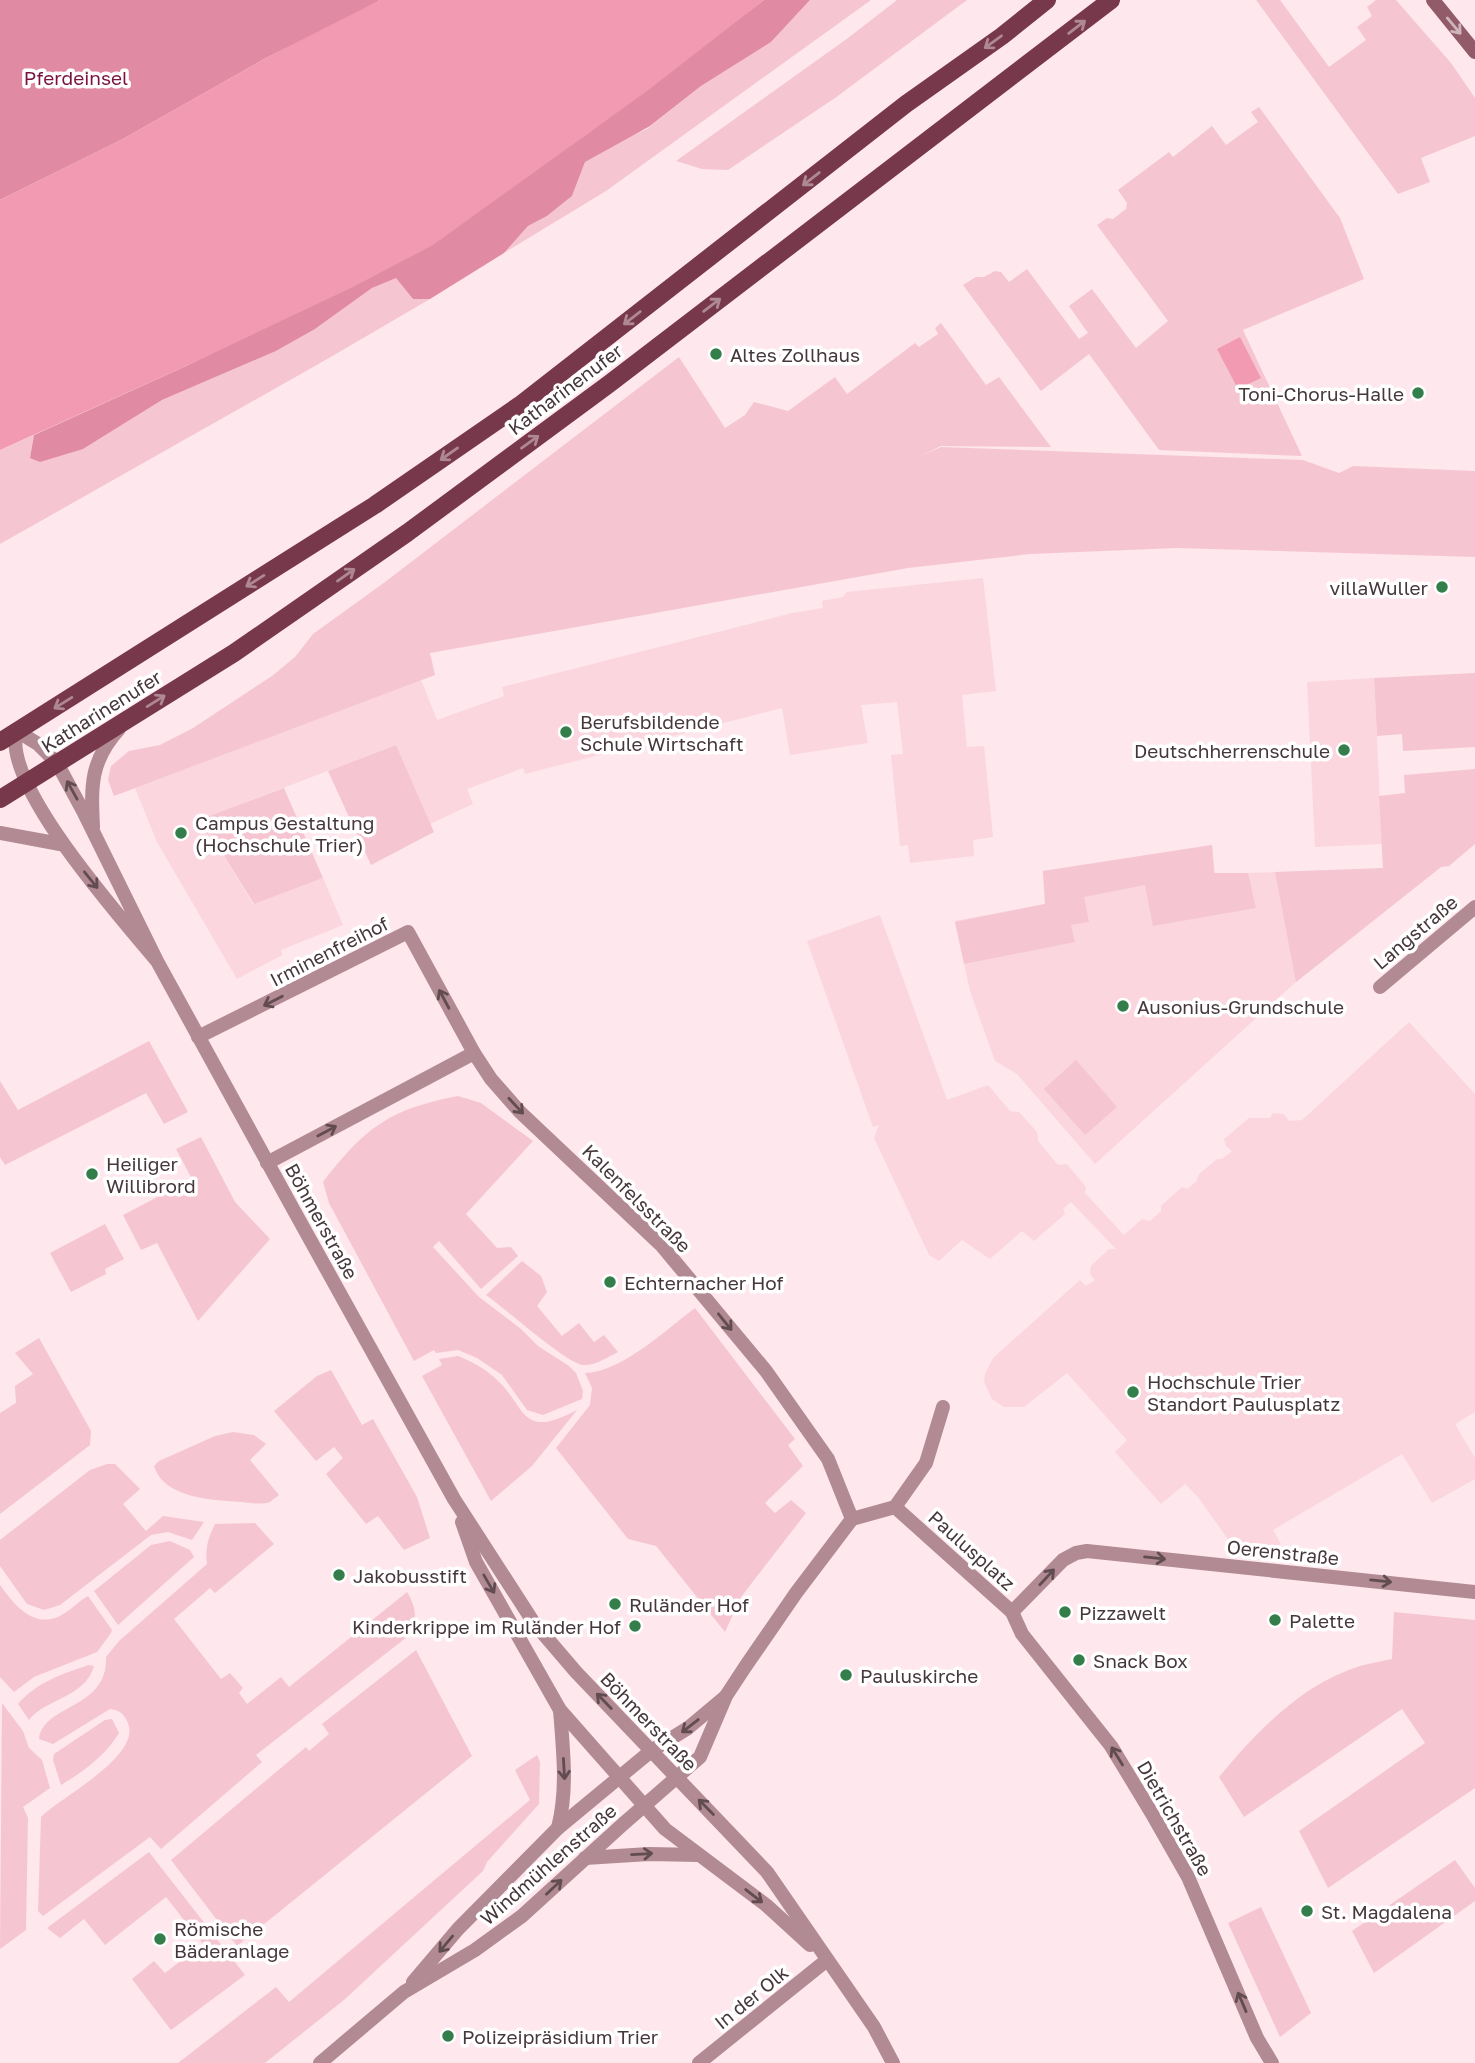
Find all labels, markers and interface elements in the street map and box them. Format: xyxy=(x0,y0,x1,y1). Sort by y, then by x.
one-way arrow xyxy=(1446,16,1462,34)
one-way arrow xyxy=(1067,20,1085,35)
one-way arrow xyxy=(984,35,1003,49)
park label: Pferdeinsel xyxy=(24,66,128,89)
one-way arrow xyxy=(802,171,821,186)
one-way arrow xyxy=(702,298,720,313)
one-way arrow xyxy=(623,311,641,326)
street label: Katharinenufer xyxy=(503,338,627,439)
place label: Altes Zollhaus xyxy=(730,343,860,366)
marker: Altes Zollhaus xyxy=(708,346,724,362)
place label: Toni-Chorus-Halle xyxy=(1238,382,1404,405)
marker: Toni-Chorus-Halle xyxy=(1410,385,1426,401)
one-way arrow xyxy=(520,435,539,449)
one-way arrow xyxy=(440,447,459,461)
one-way arrow xyxy=(336,568,355,583)
one-way arrow xyxy=(245,575,265,589)
place label: villaWuller xyxy=(1330,576,1429,599)
marker: villaWuller xyxy=(1434,579,1450,595)
street label: Katharinenufer xyxy=(37,665,166,757)
one-way arrow xyxy=(146,694,166,708)
one-way arrow xyxy=(53,697,73,711)
place label: Berufsbildende Schule Wirtschaft xyxy=(580,710,744,755)
marker: Berufsbildende Schule Wirtschaft xyxy=(558,724,574,740)
place label: Deutschherrenschule xyxy=(1134,739,1330,762)
marker: Deutschherrenschule xyxy=(1336,742,1352,758)
one-way arrow xyxy=(65,781,79,801)
place label: Campus Gestaltung (Hochschule Trier) xyxy=(195,811,374,856)
marker: Campus Gestaltung (Hochschule Trier) xyxy=(173,825,189,841)
one-way arrow xyxy=(83,871,99,889)
street label: Langstraße xyxy=(1368,890,1462,974)
street label: Irminenfreihof xyxy=(266,911,392,991)
one-way arrow xyxy=(437,989,450,1010)
one-way arrow xyxy=(264,995,284,1009)
place label: Ausonius-Grundschule xyxy=(1137,995,1344,1018)
marker: Ausonius-Grundschule xyxy=(1115,998,1131,1014)
one-way arrow xyxy=(507,1098,524,1115)
one-way arrow xyxy=(317,1123,337,1137)
street label: Kalenfelsstraße xyxy=(578,1139,696,1257)
place label: Heiliger Willibrord xyxy=(106,1152,196,1197)
street label: Böhmerstraße xyxy=(281,1159,363,1283)
marker: Heiliger Willibrord xyxy=(84,1166,100,1182)
place label: Echternacher Hof xyxy=(624,1271,784,1294)
marker: Echternacher Hof xyxy=(602,1274,618,1290)
one-way arrow xyxy=(717,1313,733,1331)
place label: Hochschule Trier Standort Paulusplatz xyxy=(1147,1370,1340,1415)
marker: Hochschule Trier Standort Paulusplatz xyxy=(1125,1384,1141,1400)
street label: Paulusplatz xyxy=(924,1505,1020,1595)
street label: Oerenstraße xyxy=(1226,1535,1340,1569)
one-way arrow xyxy=(1143,1552,1166,1565)
place label: Jakobusstift xyxy=(353,1564,467,1587)
marker: Jakobusstift xyxy=(331,1567,347,1583)
one-way arrow xyxy=(1039,1569,1056,1586)
one-way arrow xyxy=(482,1574,496,1594)
one-way arrow xyxy=(1370,1575,1392,1588)
place label: Ruländer Hof xyxy=(629,1593,749,1616)
marker: Ruländer Hof xyxy=(607,1596,623,1612)
place label: Pizzawelt xyxy=(1079,1601,1166,1624)
marker: Pizzawelt xyxy=(1057,1604,1073,1620)
place label: Palette xyxy=(1289,1609,1355,1632)
marker: Palette xyxy=(1267,1612,1283,1628)
place label: Kinderkrippe im Ruländer Hof xyxy=(352,1615,621,1638)
marker: Kinderkrippe im Ruländer Hof xyxy=(627,1618,643,1634)
place label: Snack Box xyxy=(1093,1649,1188,1672)
marker: Snack Box xyxy=(1071,1652,1087,1668)
place label: Pauluskirche xyxy=(860,1664,978,1687)
street label: Böhmerstraße xyxy=(596,1667,702,1775)
marker: Pauluskirche xyxy=(838,1667,854,1683)
one-way arrow xyxy=(596,1693,613,1710)
one-way arrow xyxy=(681,1718,699,1733)
one-way arrow xyxy=(1109,1747,1124,1766)
street label: Dietrichstraße xyxy=(1133,1756,1217,1880)
one-way arrow xyxy=(557,1757,570,1780)
street label: Windmühlenstraße xyxy=(475,1799,621,1929)
one-way arrow xyxy=(697,1799,714,1816)
one-way arrow xyxy=(630,1848,653,1861)
one-way arrow xyxy=(545,1878,562,1895)
one-way arrow xyxy=(744,1888,762,1903)
place label: St. Magdalena xyxy=(1321,1900,1452,1923)
marker: St. Magdalena xyxy=(1299,1903,1315,1919)
place label: Römische Bäderanlage xyxy=(174,1917,289,1962)
marker: Römische Bäderanlage xyxy=(152,1931,168,1947)
one-way arrow xyxy=(438,1934,454,1952)
street label: In der Olk xyxy=(710,1960,793,2034)
one-way arrow xyxy=(1235,1992,1248,2013)
place label: Polizeipräsidium Trier xyxy=(462,2025,659,2048)
marker: Polizeipräsidium Trier xyxy=(440,2028,456,2044)

